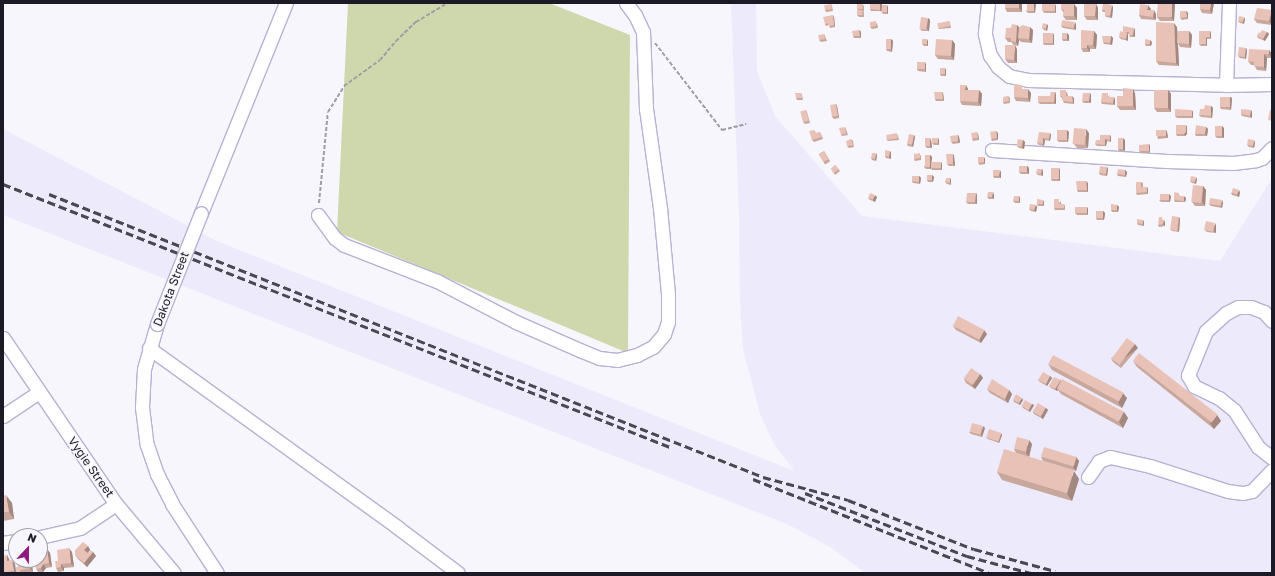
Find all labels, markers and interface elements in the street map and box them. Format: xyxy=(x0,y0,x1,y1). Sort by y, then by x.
street label: Dakota Street xyxy=(150,250,192,328)
street label: Vygie Street xyxy=(65,434,117,500)
north arrow xyxy=(8,528,48,568)
text: N xyxy=(26,530,39,545)

